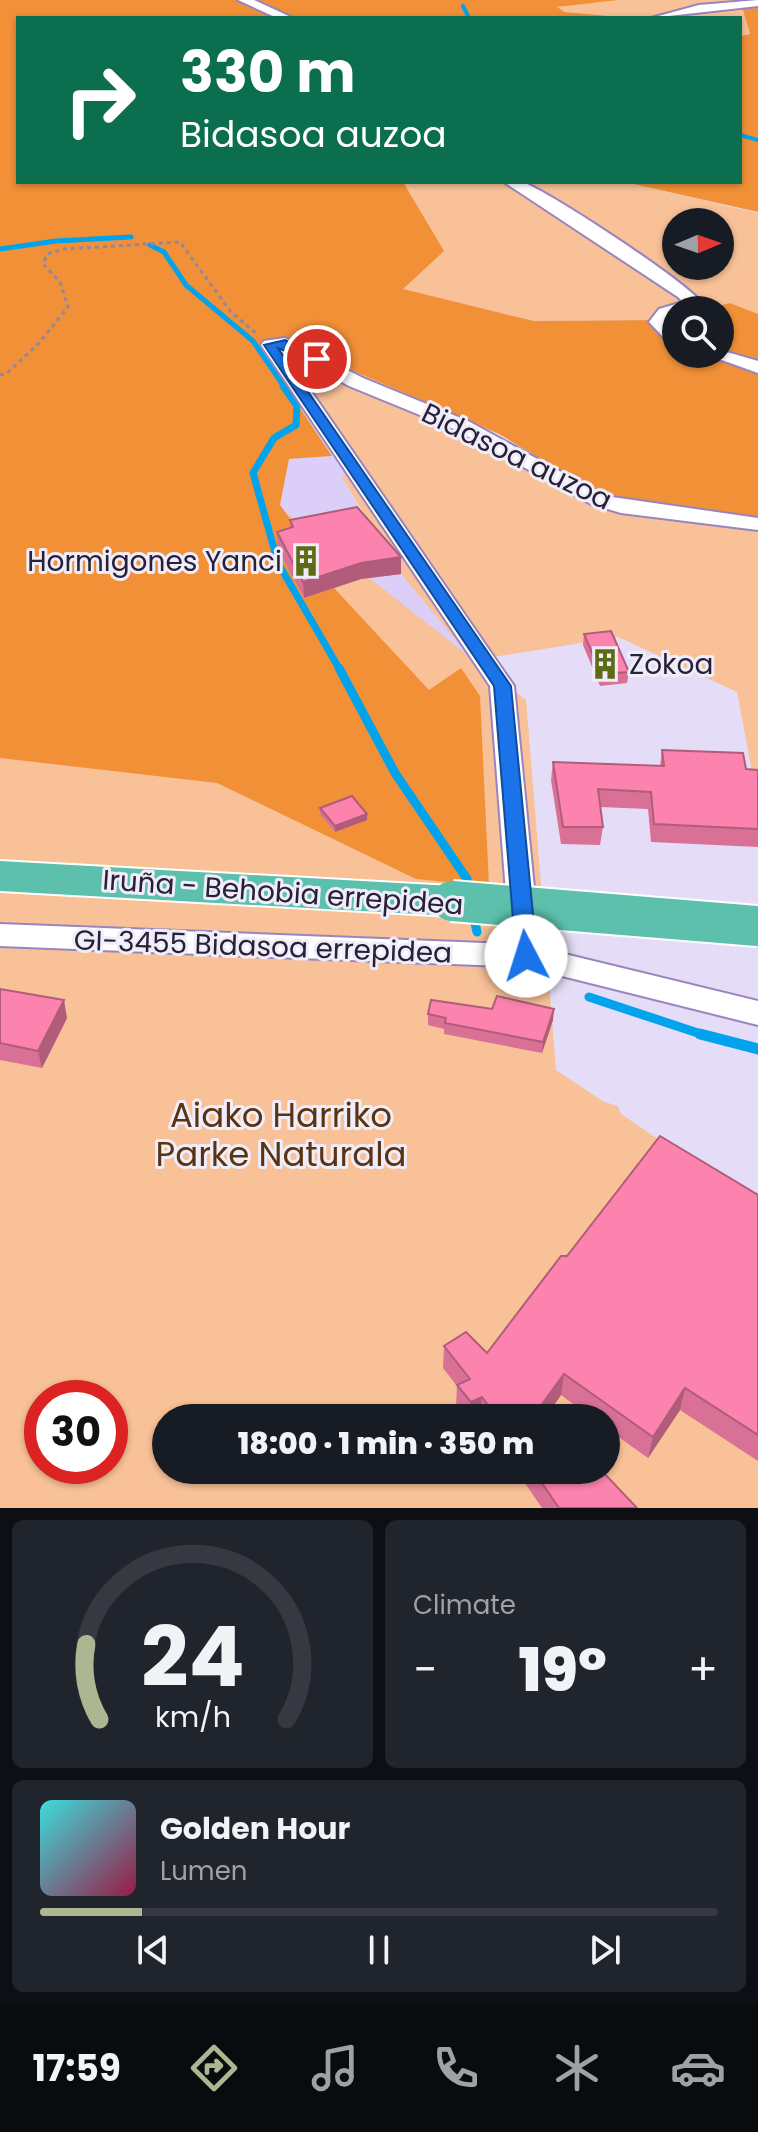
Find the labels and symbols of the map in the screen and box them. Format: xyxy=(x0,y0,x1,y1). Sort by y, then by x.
north arrow xyxy=(662,208,734,280)
pin xyxy=(283,325,351,393)
street label: Bidasoa auzoa xyxy=(415,393,618,519)
place label: Hormigones Yanci xyxy=(27,542,282,581)
building icon: Hormigones Yanci xyxy=(289,544,323,578)
place label: Zokoa xyxy=(629,645,713,684)
building icon: Zokoa xyxy=(588,647,622,681)
street label: Iruña - Behobia errepidea xyxy=(101,860,465,925)
position arrow xyxy=(484,914,568,998)
street label: GI-3455 Bidasoa errepidea xyxy=(73,920,453,973)
park label: Aiako Harriko Parke Naturala xyxy=(155,1091,407,1178)
speed limit sign: 30 xyxy=(24,1380,128,1484)

